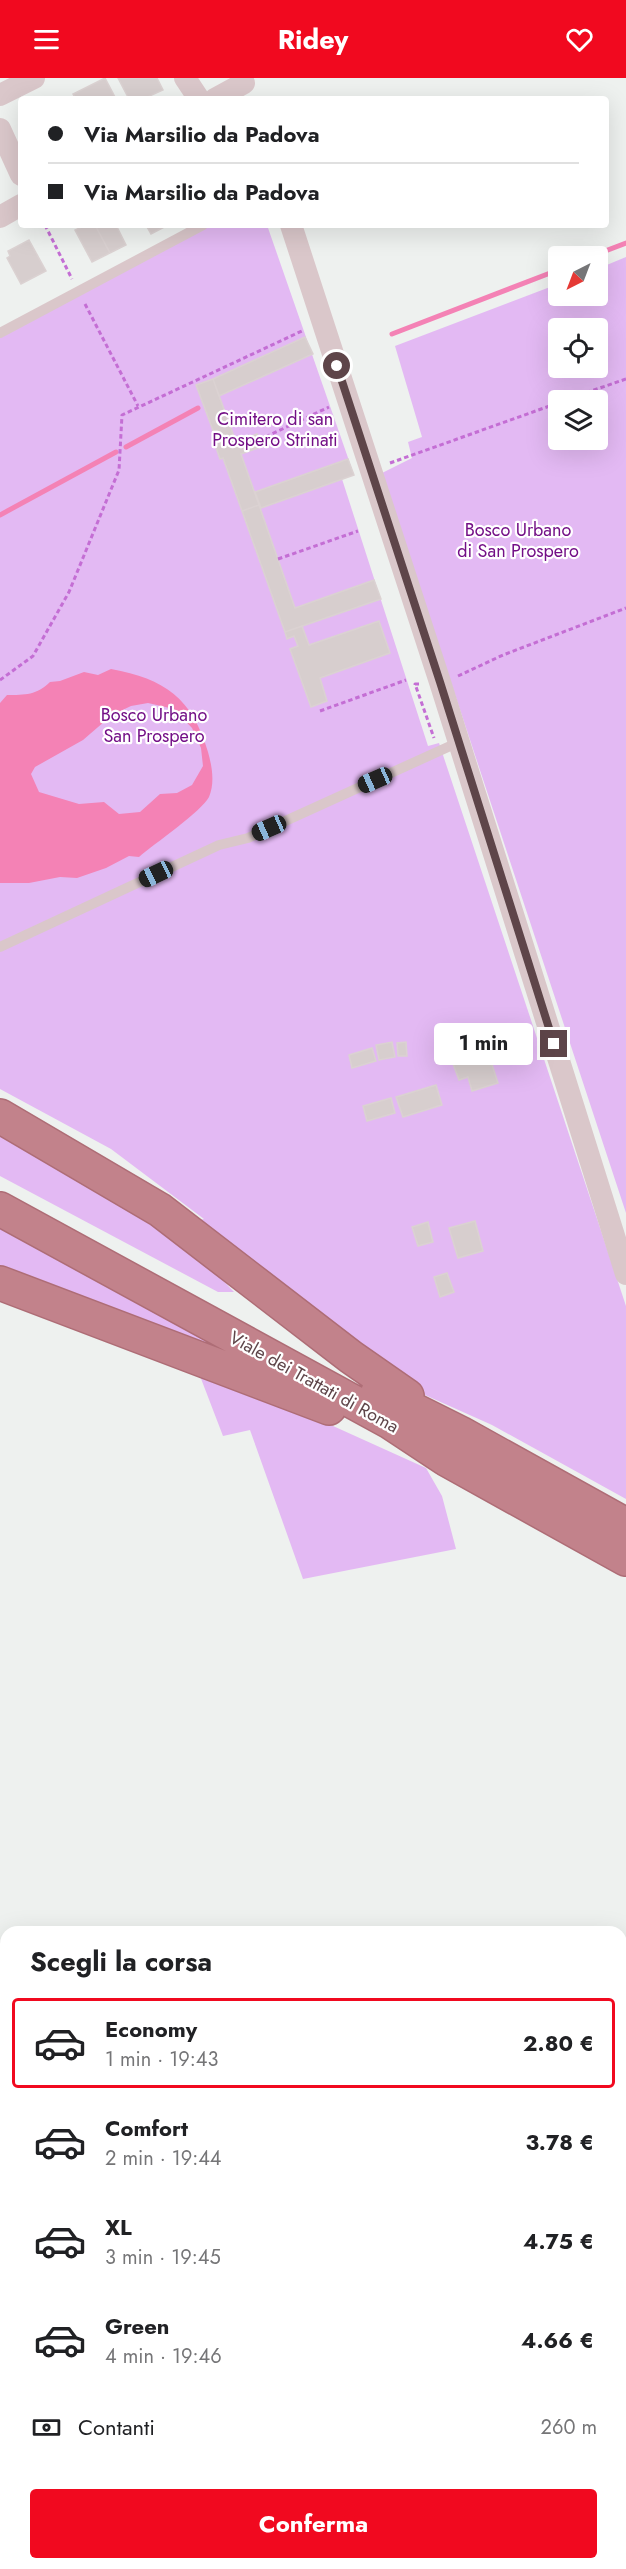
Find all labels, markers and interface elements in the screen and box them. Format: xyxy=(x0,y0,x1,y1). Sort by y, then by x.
text: Ridey xyxy=(278,20,348,59)
icon: menu xyxy=(30,23,63,56)
icon: heart xyxy=(563,23,596,56)
text: Via Marsilio da Padova xyxy=(84,118,320,150)
text: Via Marsilio da Padova xyxy=(84,176,320,208)
north arrow xyxy=(548,246,608,306)
map controls xyxy=(548,246,608,450)
button: locate xyxy=(548,318,608,378)
route start xyxy=(323,352,350,379)
button: layers xyxy=(548,390,608,450)
park label: Cimitero di san Prospero Strinati xyxy=(212,406,338,453)
park label: Bosco Urbano di San Prospero xyxy=(457,517,579,564)
park label: Bosco Urbano San Prospero xyxy=(101,702,207,749)
car xyxy=(355,764,395,796)
car xyxy=(249,812,289,844)
car xyxy=(136,858,176,890)
callout: 1 min xyxy=(434,1023,533,1065)
text: 1 min xyxy=(459,1029,508,1058)
route end xyxy=(540,1030,567,1057)
street label: Viale dei Trattati di Roma xyxy=(225,1325,403,1439)
text: Scegli la corsa xyxy=(30,1942,212,1981)
text: Economy xyxy=(105,2013,197,2045)
icon: car xyxy=(33,2016,87,2070)
text: 2.80 € xyxy=(523,2027,594,2059)
text: 1 min · 19:43 xyxy=(105,2045,218,2074)
text: Comfort xyxy=(105,2112,188,2144)
icon: car xyxy=(33,2115,87,2169)
text: 3.78 € xyxy=(526,2126,594,2158)
text: 2 min · 19:44 xyxy=(105,2144,222,2173)
text: XL xyxy=(105,2211,132,2243)
icon: car xyxy=(33,2214,87,2268)
text: 4.75 € xyxy=(523,2225,594,2257)
text: 3 min · 19:45 xyxy=(105,2243,221,2272)
text: Green xyxy=(105,2310,169,2342)
icon: car xyxy=(33,2313,87,2367)
text: 4.66 € xyxy=(521,2324,594,2356)
text: 4 min · 19:46 xyxy=(105,2342,222,2371)
icon: cash xyxy=(30,2411,63,2444)
text: Contanti xyxy=(78,2411,155,2443)
text: 260 m xyxy=(541,2413,597,2442)
button: Conferma xyxy=(30,2489,597,2558)

